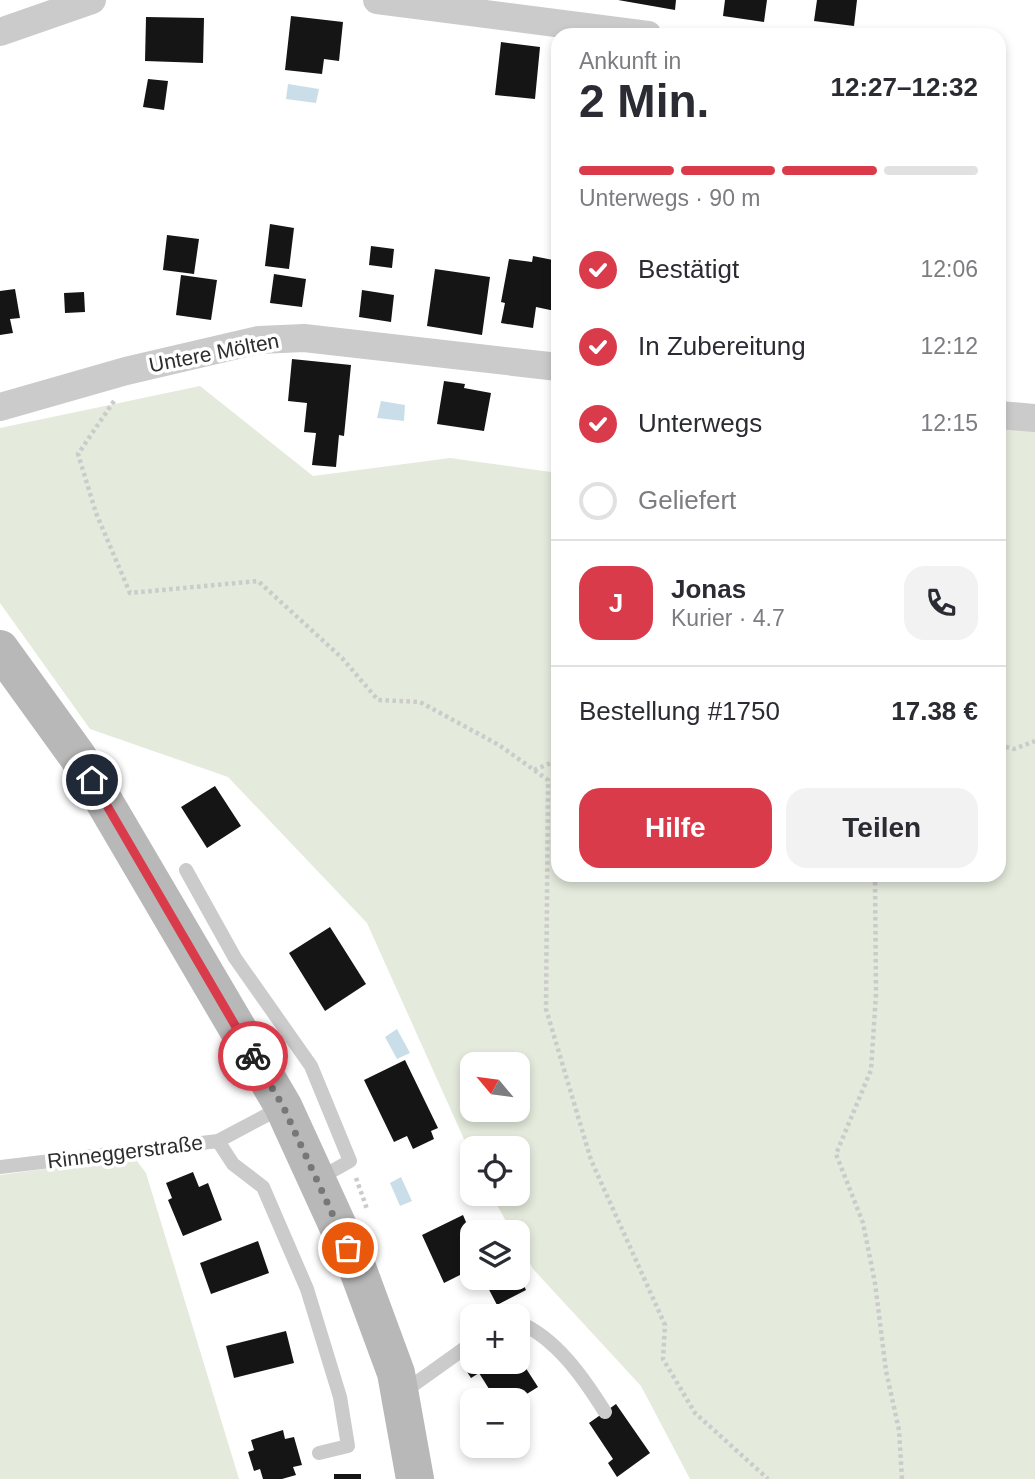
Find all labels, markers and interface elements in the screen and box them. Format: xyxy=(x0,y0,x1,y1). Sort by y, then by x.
text: Ankunft in xyxy=(579,48,681,74)
text: 12:27–12:32 xyxy=(831,72,978,102)
text: 2 Min. xyxy=(579,75,709,127)
text: Unterwegs · 90 m xyxy=(579,185,761,211)
icon: check xyxy=(579,251,617,289)
text: Bestätigt xyxy=(638,254,739,284)
text: 12:06 xyxy=(920,256,978,282)
icon: check xyxy=(579,328,617,366)
street label: Untere Mölten xyxy=(147,329,281,376)
text: In Zubereitung xyxy=(638,331,806,361)
text: 12:12 xyxy=(920,333,978,359)
icon: check xyxy=(579,405,617,443)
text: Unterwegs xyxy=(638,408,762,438)
text: 12:15 xyxy=(920,410,978,436)
text: Geliefert xyxy=(638,485,736,515)
button: phone xyxy=(904,566,978,640)
text: Jonas xyxy=(671,574,746,604)
text: J xyxy=(609,588,623,618)
text: Kurier · 4.7 xyxy=(671,605,785,631)
text: Bestellung #1750 xyxy=(579,696,780,726)
text: 17.38 € xyxy=(891,696,978,726)
pin xyxy=(62,750,122,810)
icon: home xyxy=(73,761,111,799)
button: Hilfe xyxy=(579,788,772,868)
button: Teilen xyxy=(786,788,978,868)
courier xyxy=(218,1021,288,1091)
icon: bike xyxy=(234,1037,272,1075)
north arrow xyxy=(460,1052,530,1122)
map controls xyxy=(460,1052,530,1458)
street label: Rinneggerstraße xyxy=(46,1131,204,1172)
button: locate xyxy=(460,1136,530,1206)
pin xyxy=(318,1218,378,1278)
button: layers xyxy=(460,1220,530,1290)
icon: bag xyxy=(329,1229,367,1267)
button: + xyxy=(460,1304,530,1374)
button: − xyxy=(460,1388,530,1458)

